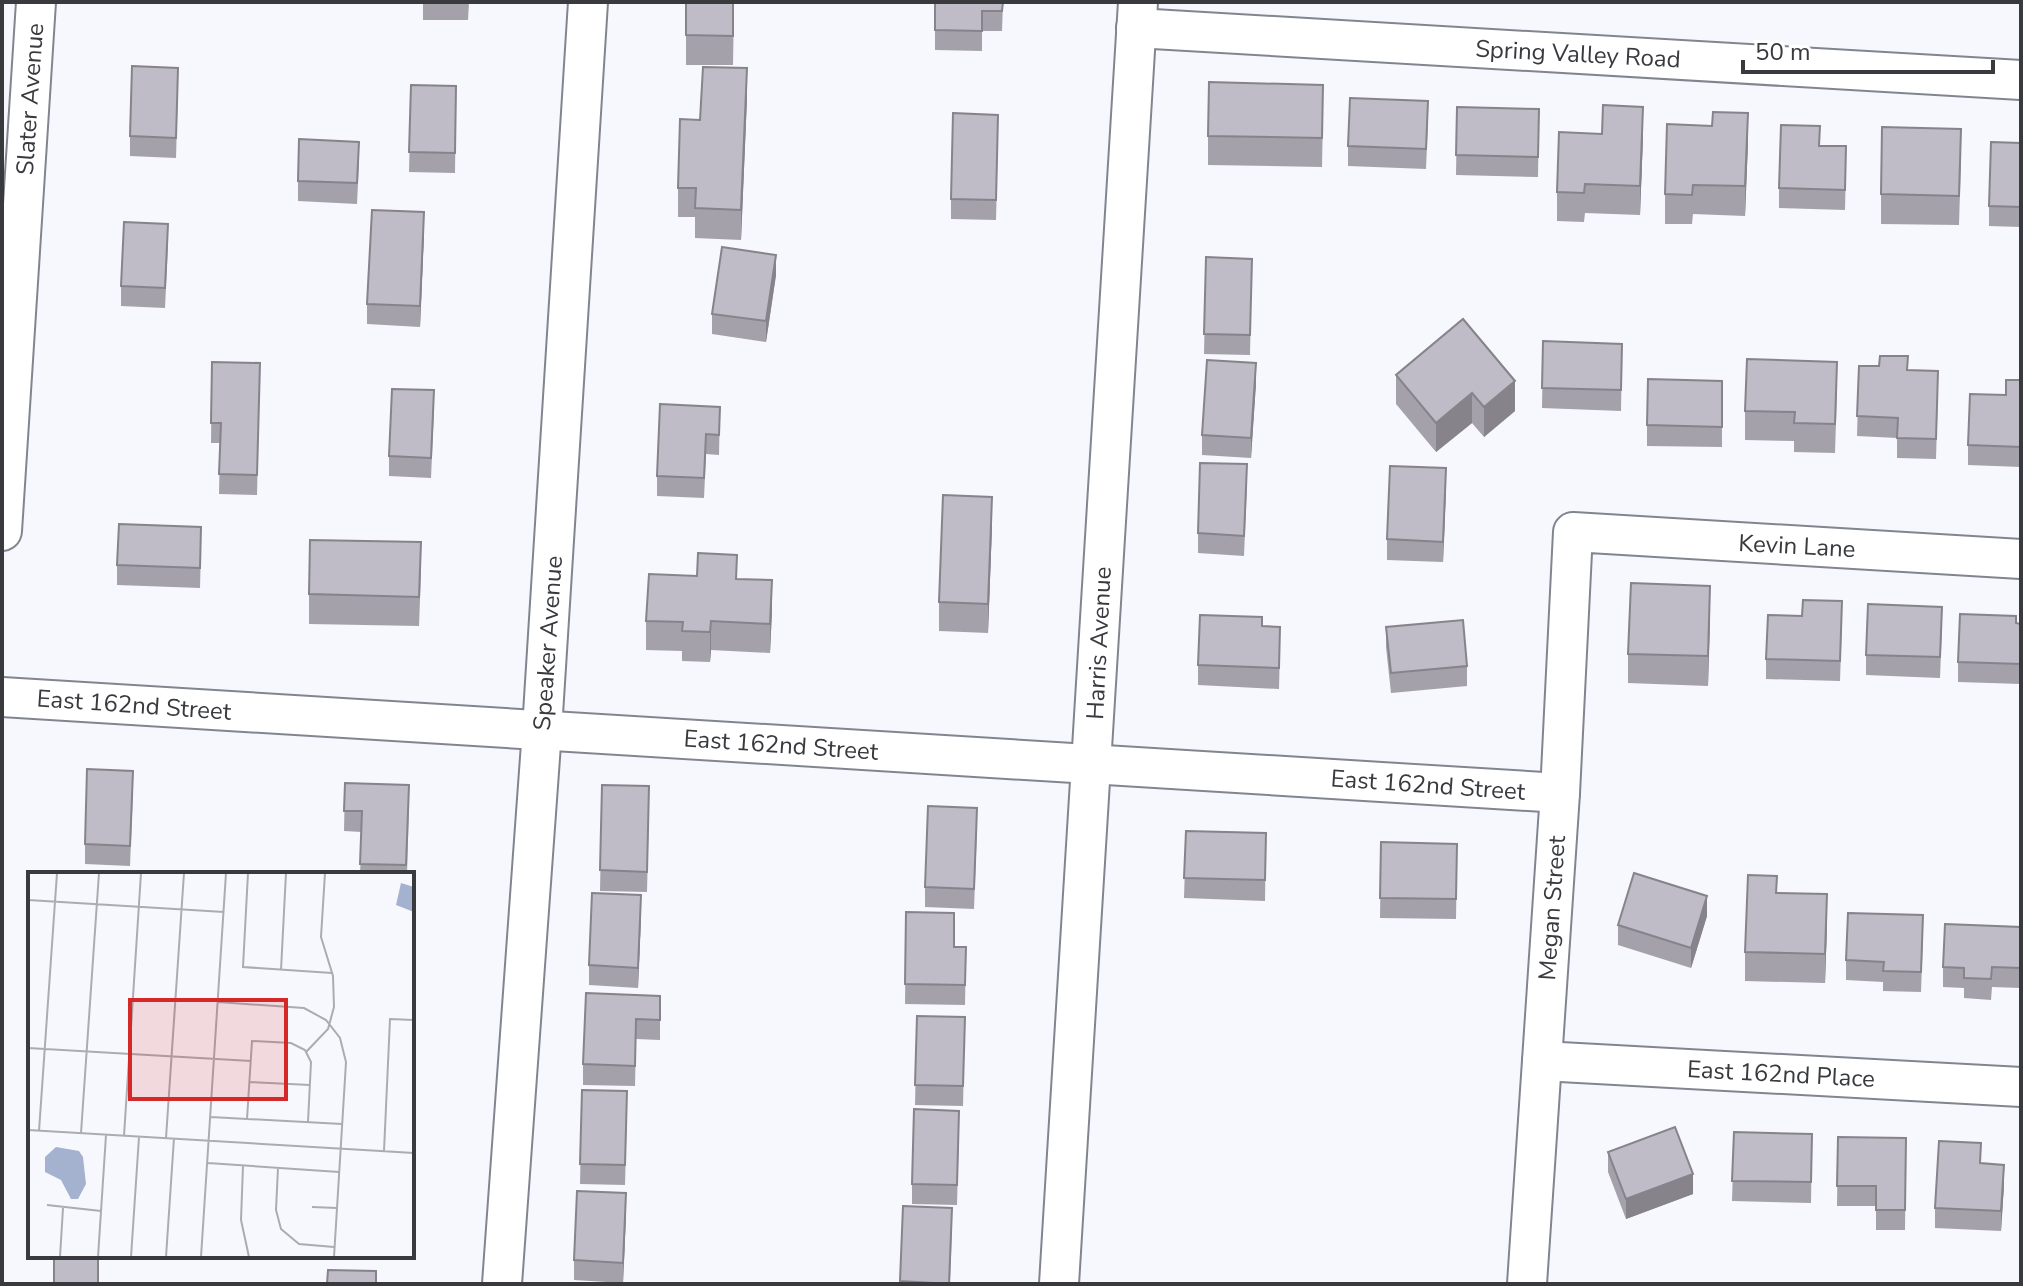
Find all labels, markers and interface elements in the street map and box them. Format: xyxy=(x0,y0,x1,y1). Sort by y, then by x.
street label: Slater Avenue xyxy=(9,22,51,176)
scale bar xyxy=(1743,24,1993,74)
street label: Spring Valley Road xyxy=(1474,33,1682,75)
text: 50 m xyxy=(1755,36,1811,68)
street label: Kevin Lane xyxy=(1738,527,1856,565)
street label: Speaker Avenue xyxy=(526,555,570,731)
street label: Harris Avenue xyxy=(1079,566,1119,720)
street label: East 162nd Street xyxy=(36,682,233,728)
street label: East 162nd Street xyxy=(683,722,880,768)
street label: East 162nd Street xyxy=(1330,762,1527,808)
street label: Megan Street xyxy=(1531,834,1573,982)
inset map xyxy=(28,872,414,1258)
street label: East 162nd Place xyxy=(1686,1053,1876,1095)

